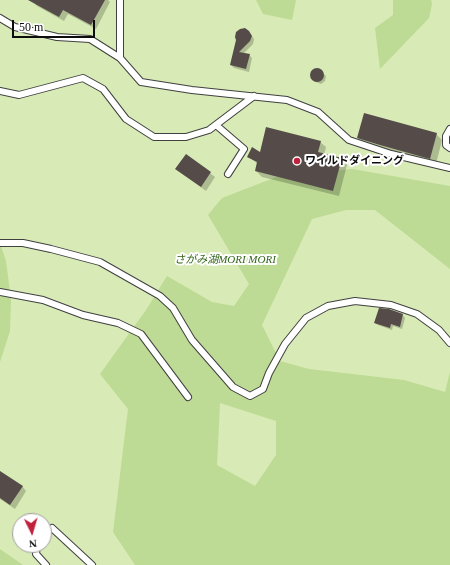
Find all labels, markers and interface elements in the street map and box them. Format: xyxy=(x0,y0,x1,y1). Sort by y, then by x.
scale bar xyxy=(14,12,97,38)
text: 50 m xyxy=(19,20,43,34)
place label: ワイルドダイニング xyxy=(305,154,404,168)
marker: ワイルドダイニング xyxy=(292,156,302,166)
park label: さがみ湖MORI MORI xyxy=(174,253,276,267)
north arrow xyxy=(12,513,52,553)
text: N xyxy=(28,538,37,550)

